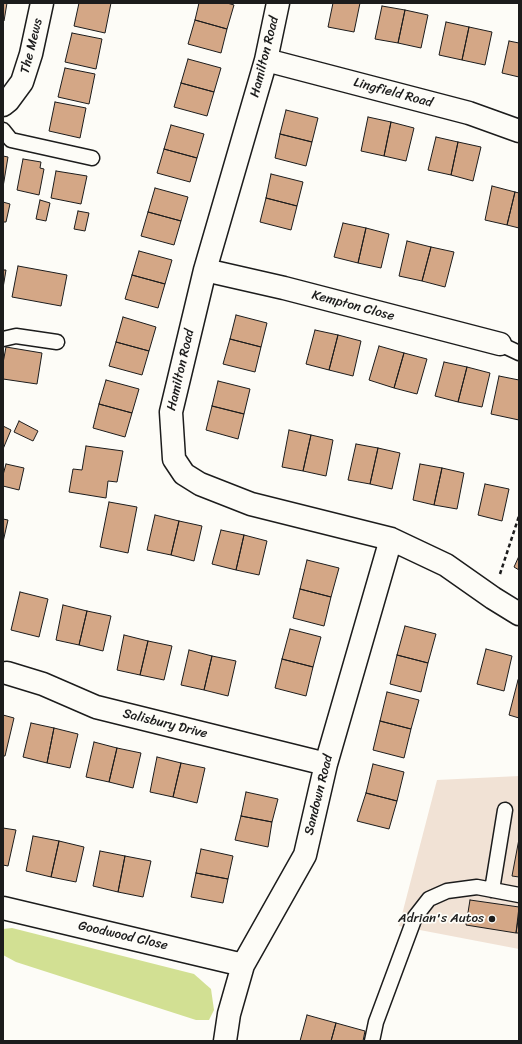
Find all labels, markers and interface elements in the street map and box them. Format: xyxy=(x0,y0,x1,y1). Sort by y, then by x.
street label: Hamilton Road xyxy=(247,15,283,99)
street label: The Mews xyxy=(18,17,46,75)
street label: Lingfield Road xyxy=(352,75,434,111)
street label: Kempton Close xyxy=(310,287,396,325)
street label: Hamilton Road xyxy=(164,328,198,412)
street label: Salisbury Drive xyxy=(121,706,209,742)
street label: Sandown Road xyxy=(301,753,337,837)
place label: Adrian's Autos xyxy=(398,911,484,927)
marker: Adrian's Autos xyxy=(487,914,497,924)
street label: Goodwood Close xyxy=(77,918,169,954)

